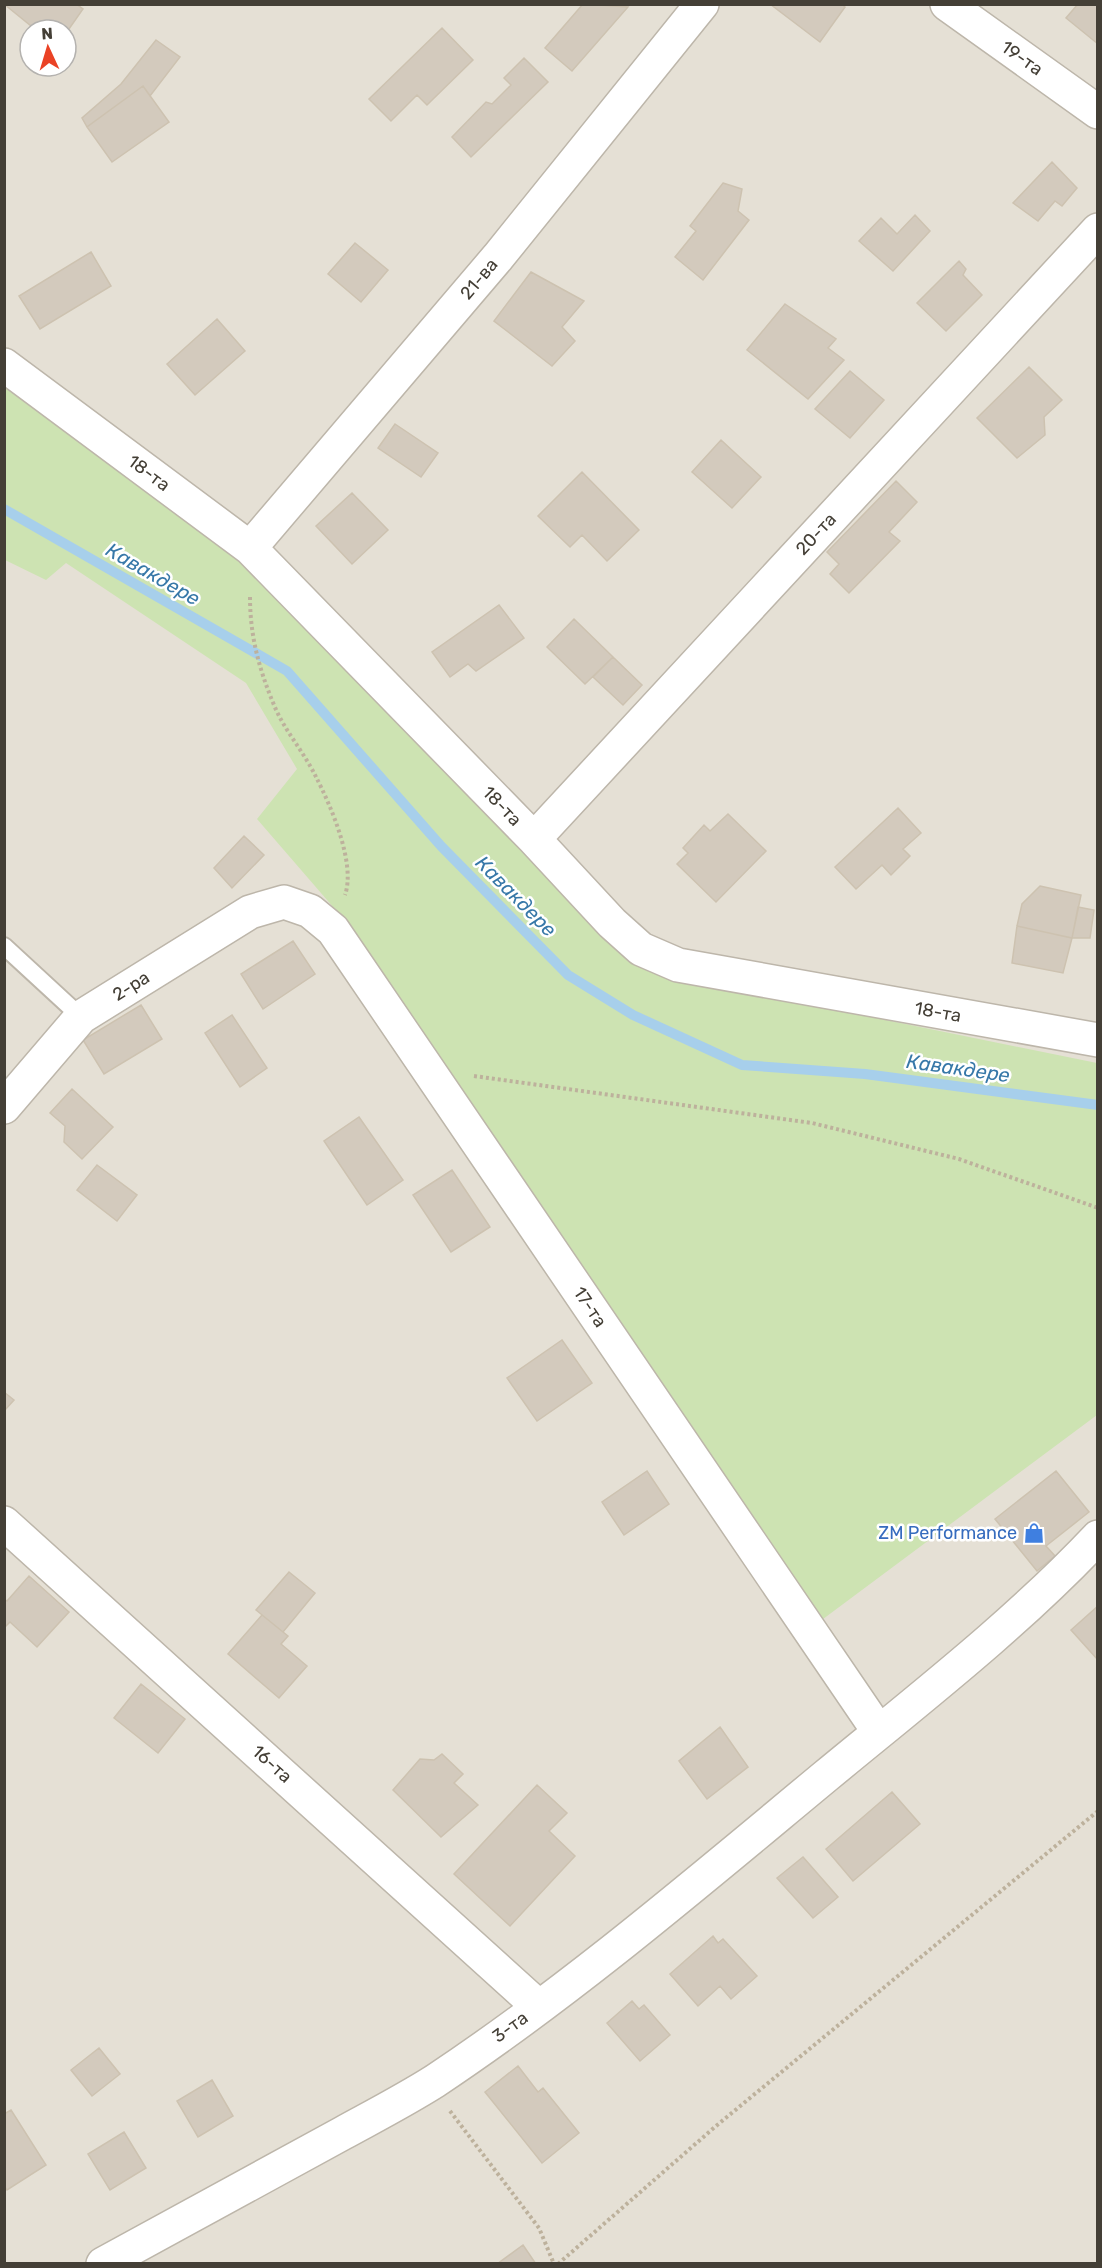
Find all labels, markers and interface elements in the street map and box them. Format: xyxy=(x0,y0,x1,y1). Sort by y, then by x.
north arrow xyxy=(18,18,78,78)
text: N xyxy=(41,24,53,43)
street label: 19-та xyxy=(997,36,1047,80)
street label: 21-ва xyxy=(455,254,503,304)
street label: 18-та xyxy=(124,450,174,496)
street label: 20-та xyxy=(791,508,841,560)
water label: Кавакдере xyxy=(102,538,204,610)
street label: 18-та xyxy=(478,781,526,831)
water label: Кавакдере xyxy=(471,851,561,941)
street label: 2-ра xyxy=(108,966,154,1006)
street label: 18-та xyxy=(913,997,963,1027)
water label: Кавакдере xyxy=(905,1049,1011,1087)
street label: 17-та xyxy=(569,1283,611,1331)
shop icon: ZM Performance xyxy=(1022,1521,1046,1545)
place label: ZM Performance xyxy=(878,1522,1017,1544)
street label: 16-та xyxy=(247,1740,297,1788)
street label: 3-та xyxy=(488,2007,532,2047)

